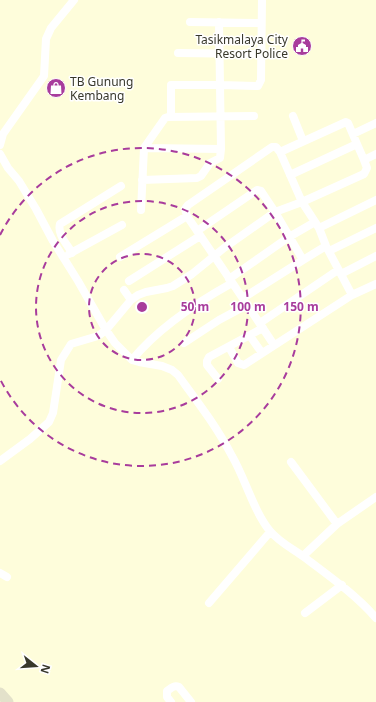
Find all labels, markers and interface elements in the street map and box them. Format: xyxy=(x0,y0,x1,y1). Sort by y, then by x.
place label: Tasikmalaya City Resort Police xyxy=(195,31,289,62)
public building icon: Tasikmalaya City Resort Police xyxy=(291,35,313,57)
place label: TB Gunung Kembang xyxy=(70,73,133,104)
shop icon: TB Gunung Kembang xyxy=(45,77,67,99)
text: 50 m xyxy=(181,298,209,315)
text: 100 m xyxy=(230,298,266,315)
text: 150 m xyxy=(283,298,319,315)
centre of rings xyxy=(135,300,149,314)
north arrow xyxy=(16,646,56,686)
text: N xyxy=(38,663,55,676)

